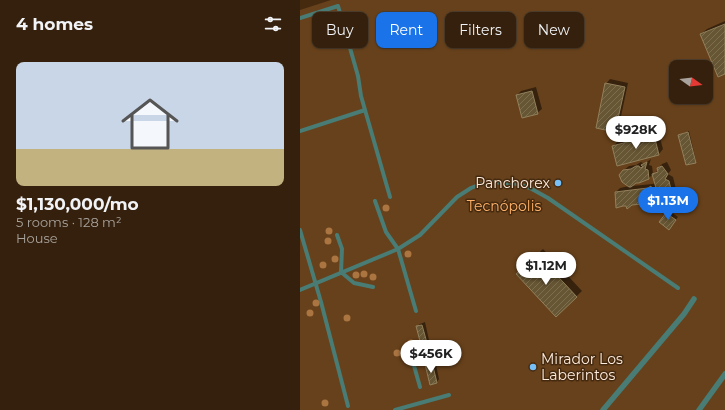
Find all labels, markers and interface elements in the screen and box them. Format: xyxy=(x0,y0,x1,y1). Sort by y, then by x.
chip: Buy xyxy=(312,12,368,48)
chip: Rent xyxy=(376,12,437,48)
chip: Filters xyxy=(445,12,516,48)
chip: New xyxy=(524,12,584,48)
icon: filters xyxy=(262,13,284,35)
text: 4 homes xyxy=(16,14,93,34)
north arrow xyxy=(669,60,713,104)
map controls xyxy=(669,60,713,104)
icon: home xyxy=(114,88,186,160)
pin: $928K xyxy=(608,116,664,150)
text: $928K xyxy=(615,121,657,137)
place label: Panchorex xyxy=(475,174,551,192)
marker: Panchorex xyxy=(553,178,563,188)
pin: $1.13M xyxy=(635,187,701,221)
text: $1.13M xyxy=(647,192,689,208)
text: $1,130,000/mo xyxy=(16,194,139,214)
park label: Tecnópolis xyxy=(467,197,541,215)
text: 5 rooms · 128 m² xyxy=(16,214,122,230)
text: House xyxy=(16,230,58,246)
pin: $1.12M xyxy=(513,252,579,286)
text: $1.12M xyxy=(525,257,567,273)
pin: $456K xyxy=(403,340,459,374)
text: $456K xyxy=(409,345,453,361)
place label: Mirador Los Laberintos xyxy=(541,350,623,384)
marker: Mirador Los Laberintos xyxy=(528,362,538,372)

